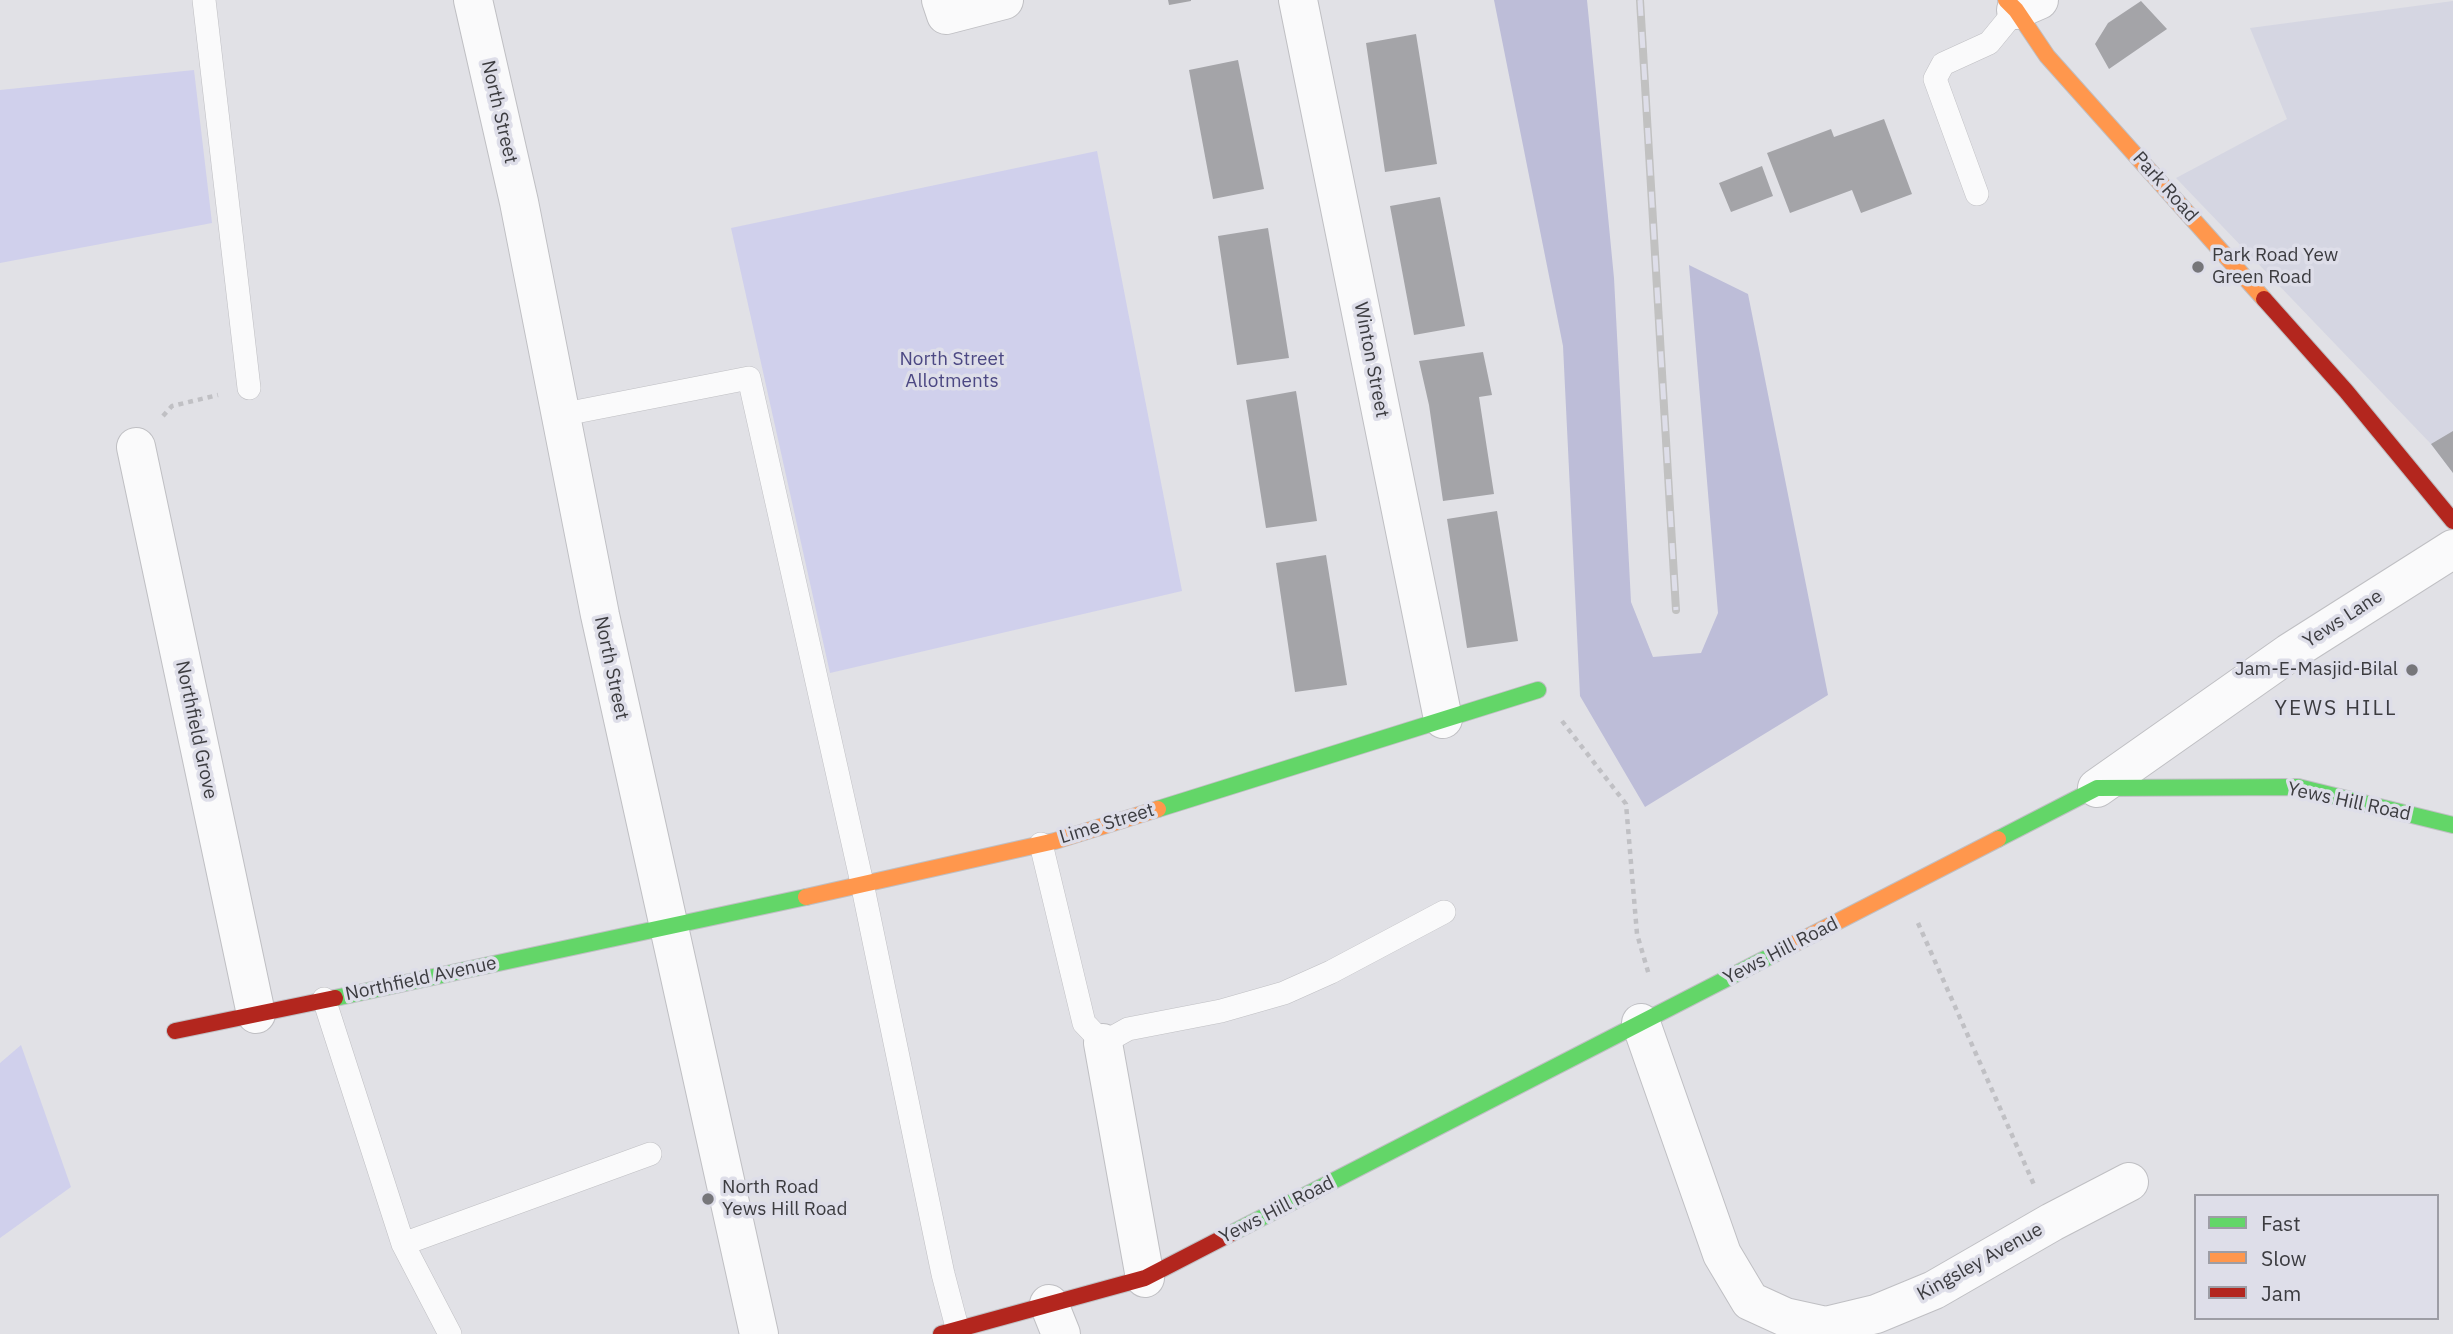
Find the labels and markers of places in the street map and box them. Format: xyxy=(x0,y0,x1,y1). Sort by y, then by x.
place label: Park Road Yew Green Road xyxy=(2212,245,2338,289)
marker: Park Road Yew Green Road xyxy=(2190,259,2206,275)
place label: Jam-E-Masjid-Bilal xyxy=(2235,659,2398,681)
marker: Jam-E-Masjid-Bilal xyxy=(2404,662,2420,678)
place label: North Road Yews Hill Road xyxy=(722,1177,848,1221)
marker: North Road Yews Hill Road xyxy=(700,1191,716,1207)

